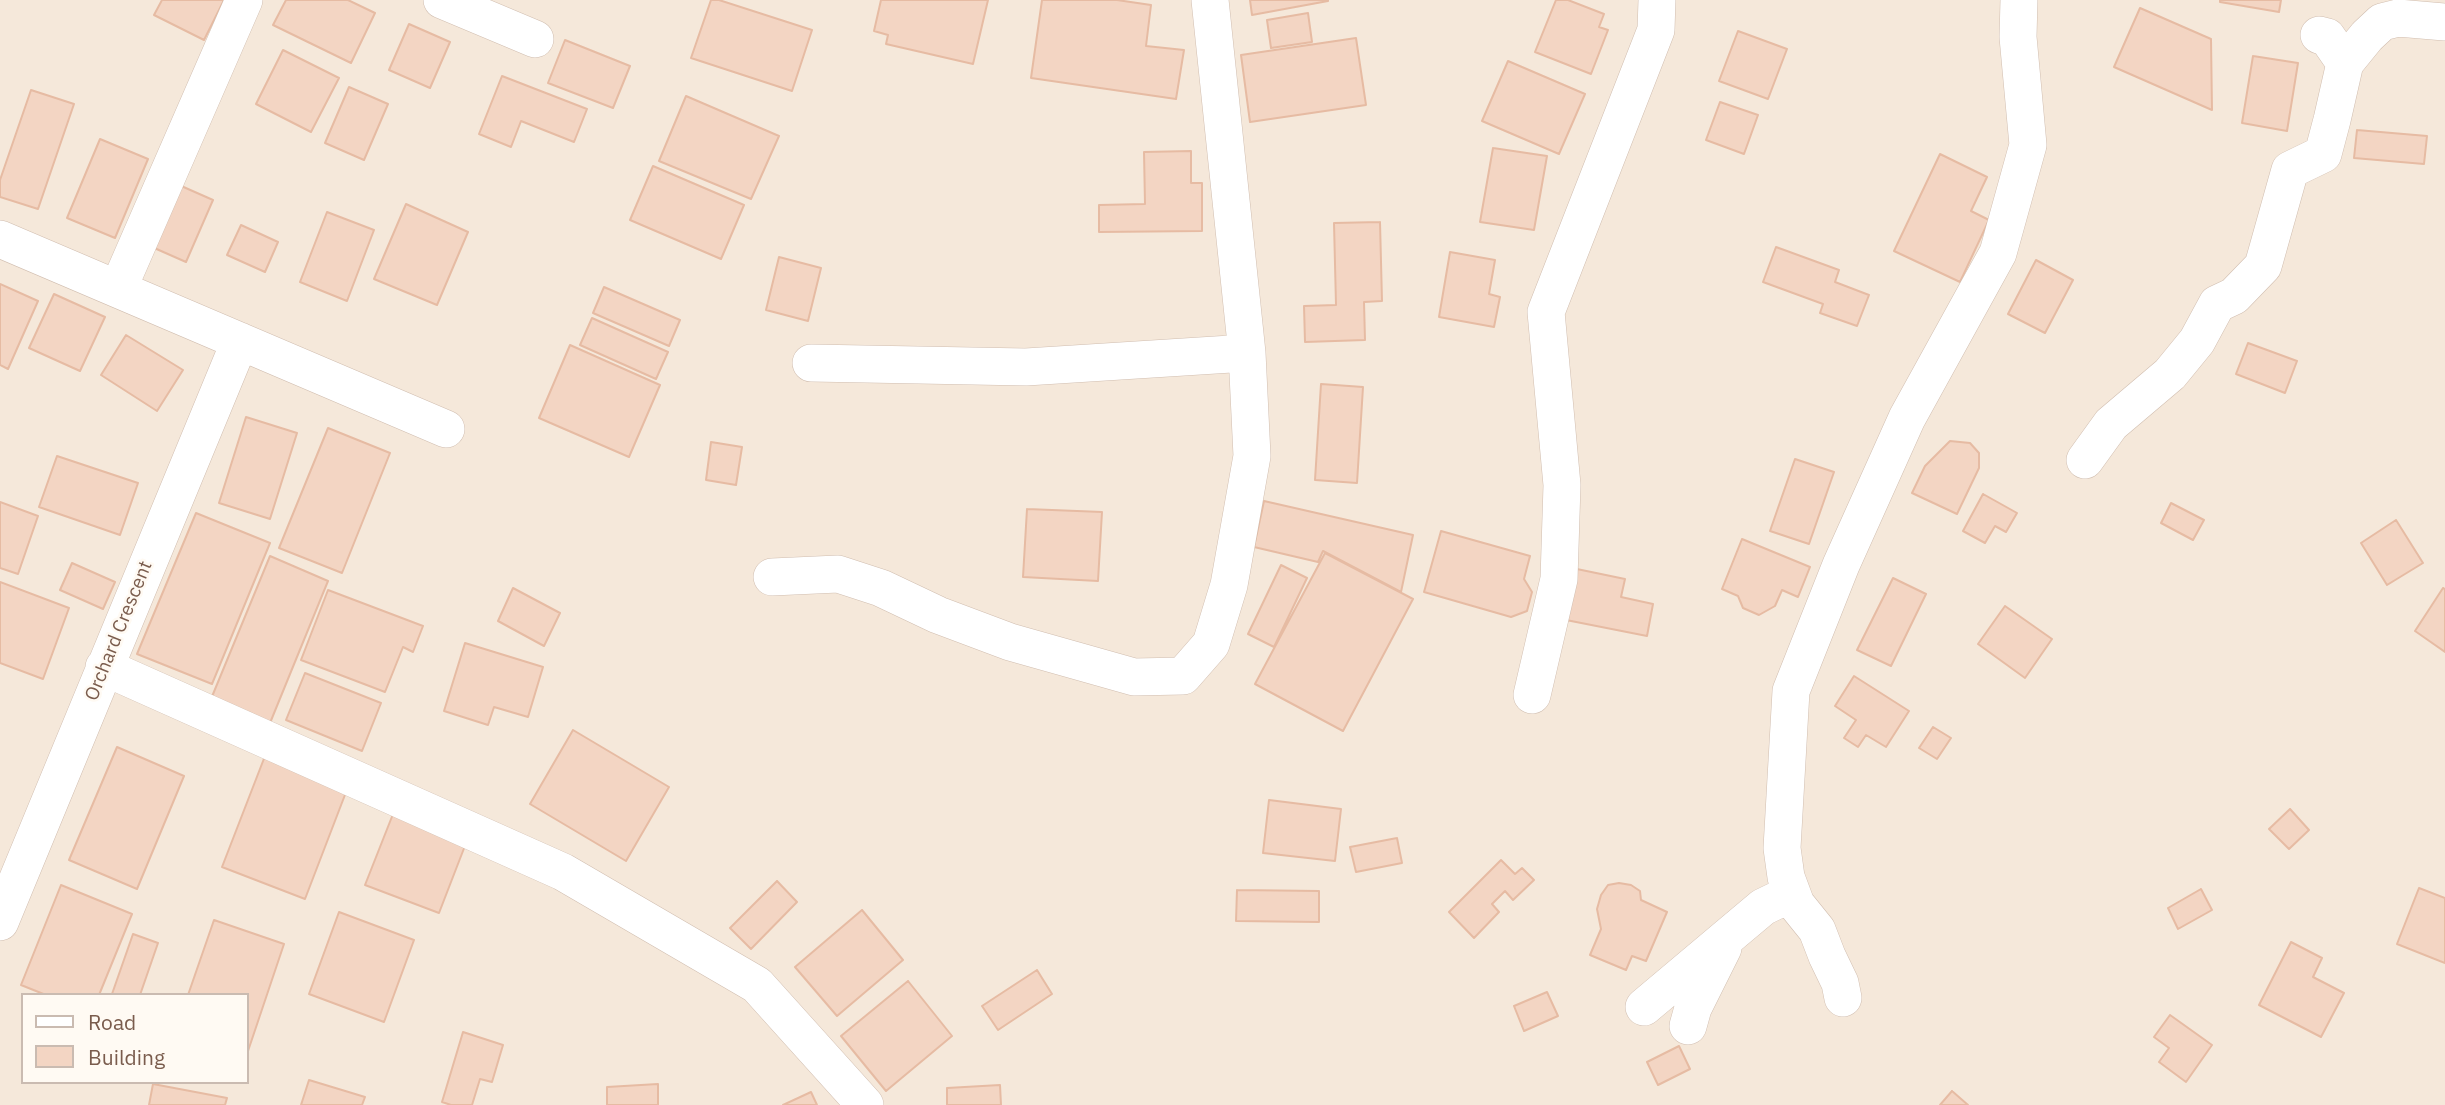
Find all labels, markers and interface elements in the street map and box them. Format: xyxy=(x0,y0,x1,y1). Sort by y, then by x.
street label: Orchard Crescent xyxy=(81,558,157,704)
legend xyxy=(21,993,248,1084)
text: Road xyxy=(88,1008,136,1036)
text: Building xyxy=(88,1043,165,1071)

